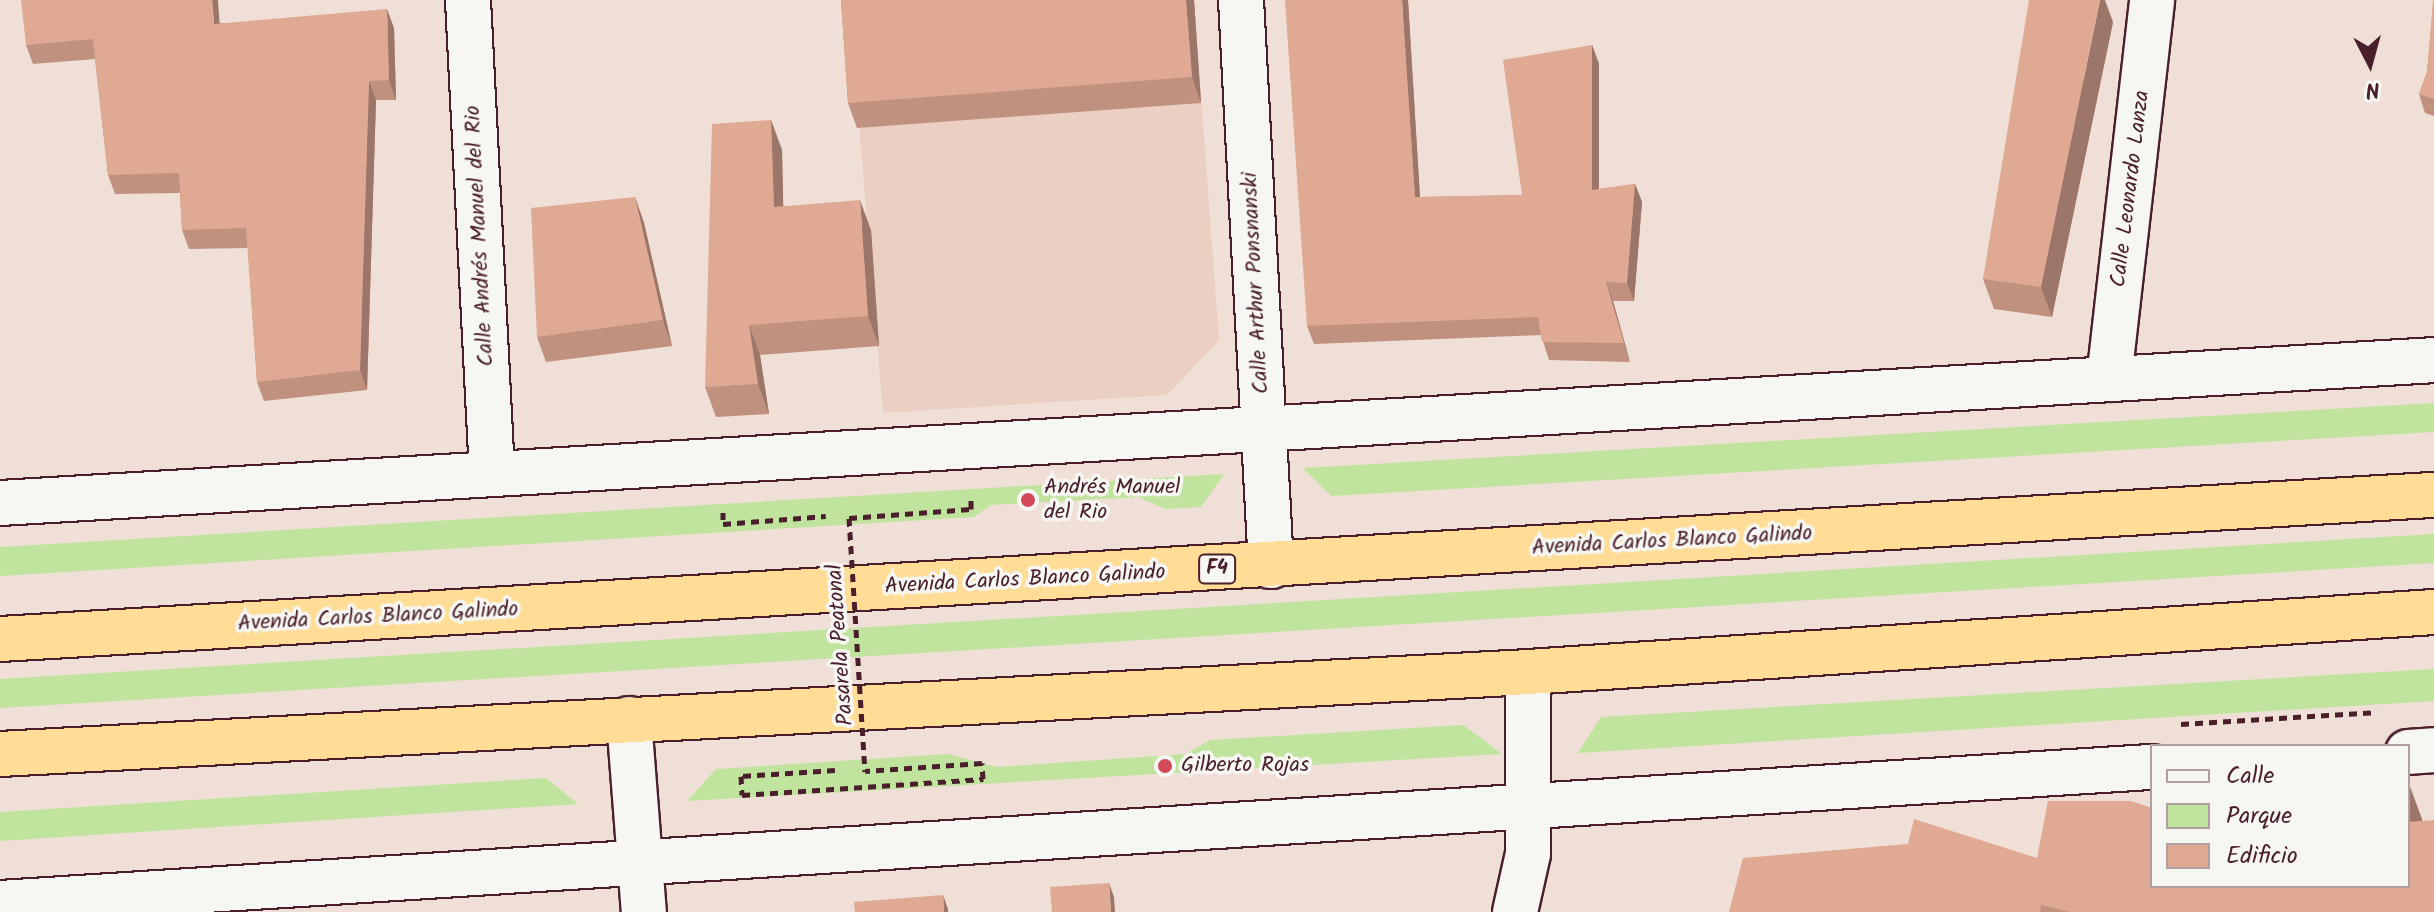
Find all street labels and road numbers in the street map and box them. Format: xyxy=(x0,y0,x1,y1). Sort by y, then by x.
street label: Calle Leonardo Lanza xyxy=(2106,89,2156,289)
street label: Calle Andrés Manuel del Rio xyxy=(460,105,500,367)
street label: Calle Arthur Ponsnanski xyxy=(1237,171,1275,395)
street label: Avenida Carlos Blanco Galindo xyxy=(1531,520,1813,562)
road number: F4 xyxy=(1197,553,1237,585)
street label: Avenida Carlos Blanco Galindo xyxy=(884,559,1166,601)
street label: Pasarela Peatonal xyxy=(822,563,860,727)
street label: Avenida Carlos Blanco Galindo xyxy=(237,596,519,638)

